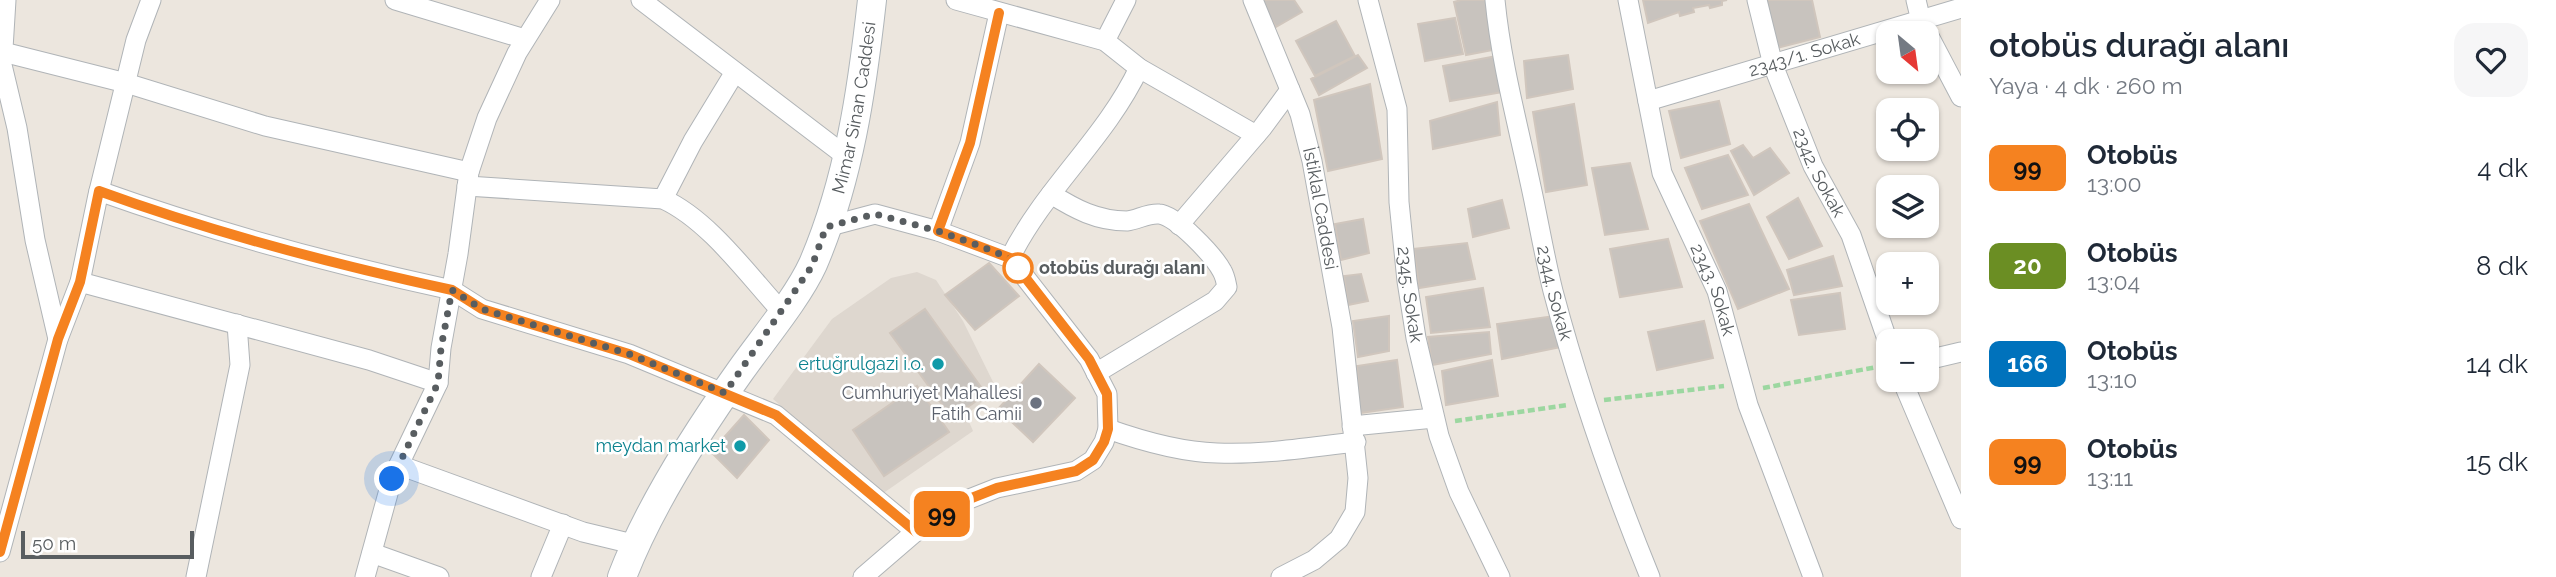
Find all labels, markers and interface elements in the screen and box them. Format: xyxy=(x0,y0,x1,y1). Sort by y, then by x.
street label: Mimar Sinan Caddesi xyxy=(827,20,879,196)
north arrow xyxy=(1876,21,1939,84)
map controls xyxy=(1876,21,1939,392)
button: heart xyxy=(2454,23,2528,97)
text: otobüs durağı alanı xyxy=(1989,26,2289,65)
street label: 2343/1. Sokak xyxy=(1746,27,1863,81)
text: Yaya · 4 dk · 260 m xyxy=(1989,72,2183,99)
button: locate xyxy=(1876,98,1939,161)
street label: 2342. Sokak xyxy=(1789,125,1850,221)
text: Otobüs xyxy=(2087,140,2178,170)
street label: İstiklal Caddesi xyxy=(1299,145,1342,271)
text: 99 xyxy=(2013,153,2042,182)
text: 4 dk xyxy=(2477,153,2528,183)
text: 13:00 xyxy=(2087,170,2142,197)
button: layers xyxy=(1876,175,1939,238)
text: Otobüs xyxy=(2087,238,2178,268)
street label: 2343. Sokak xyxy=(1686,240,1740,338)
street label: 2344. Sokak xyxy=(1533,243,1577,343)
street label: 2345. Sokak xyxy=(1394,245,1428,345)
text: 20 xyxy=(2013,251,2042,280)
text: 8 dk xyxy=(2476,251,2528,281)
button: + xyxy=(1876,252,1939,315)
marker: otobüs durağı alanı xyxy=(1003,253,1033,283)
place label: otobüs durağı alanı xyxy=(1039,257,1205,278)
text: 13:04 xyxy=(2087,268,2140,295)
button: − xyxy=(1876,329,1939,392)
text: Otobüs xyxy=(2087,336,2178,366)
text: 166 xyxy=(2007,349,2048,378)
text: 14 dk xyxy=(2466,349,2528,379)
place label: ertuğrulgazi i.o. xyxy=(798,353,924,374)
marker: ertuğrulgazi i.o. xyxy=(930,356,946,372)
text: 13:10 xyxy=(2087,366,2137,393)
place label: Cumhuriyet Mahallesi Fatih Camii xyxy=(842,382,1022,424)
marker: Cumhuriyet Mahallesi Fatih Camii xyxy=(1028,395,1044,411)
text: Otobüs xyxy=(2087,434,2178,464)
place label: meydan market xyxy=(595,435,726,456)
marker: meydan market xyxy=(732,438,748,454)
text: 99 xyxy=(2013,447,2042,476)
text: 15 dk xyxy=(2466,447,2528,477)
your location xyxy=(374,461,409,496)
text: 13:11 xyxy=(2087,464,2133,491)
line badge: 99 xyxy=(911,491,974,537)
text: 99 xyxy=(928,499,956,528)
scale bar xyxy=(21,528,194,560)
text: 50 m xyxy=(32,532,76,554)

